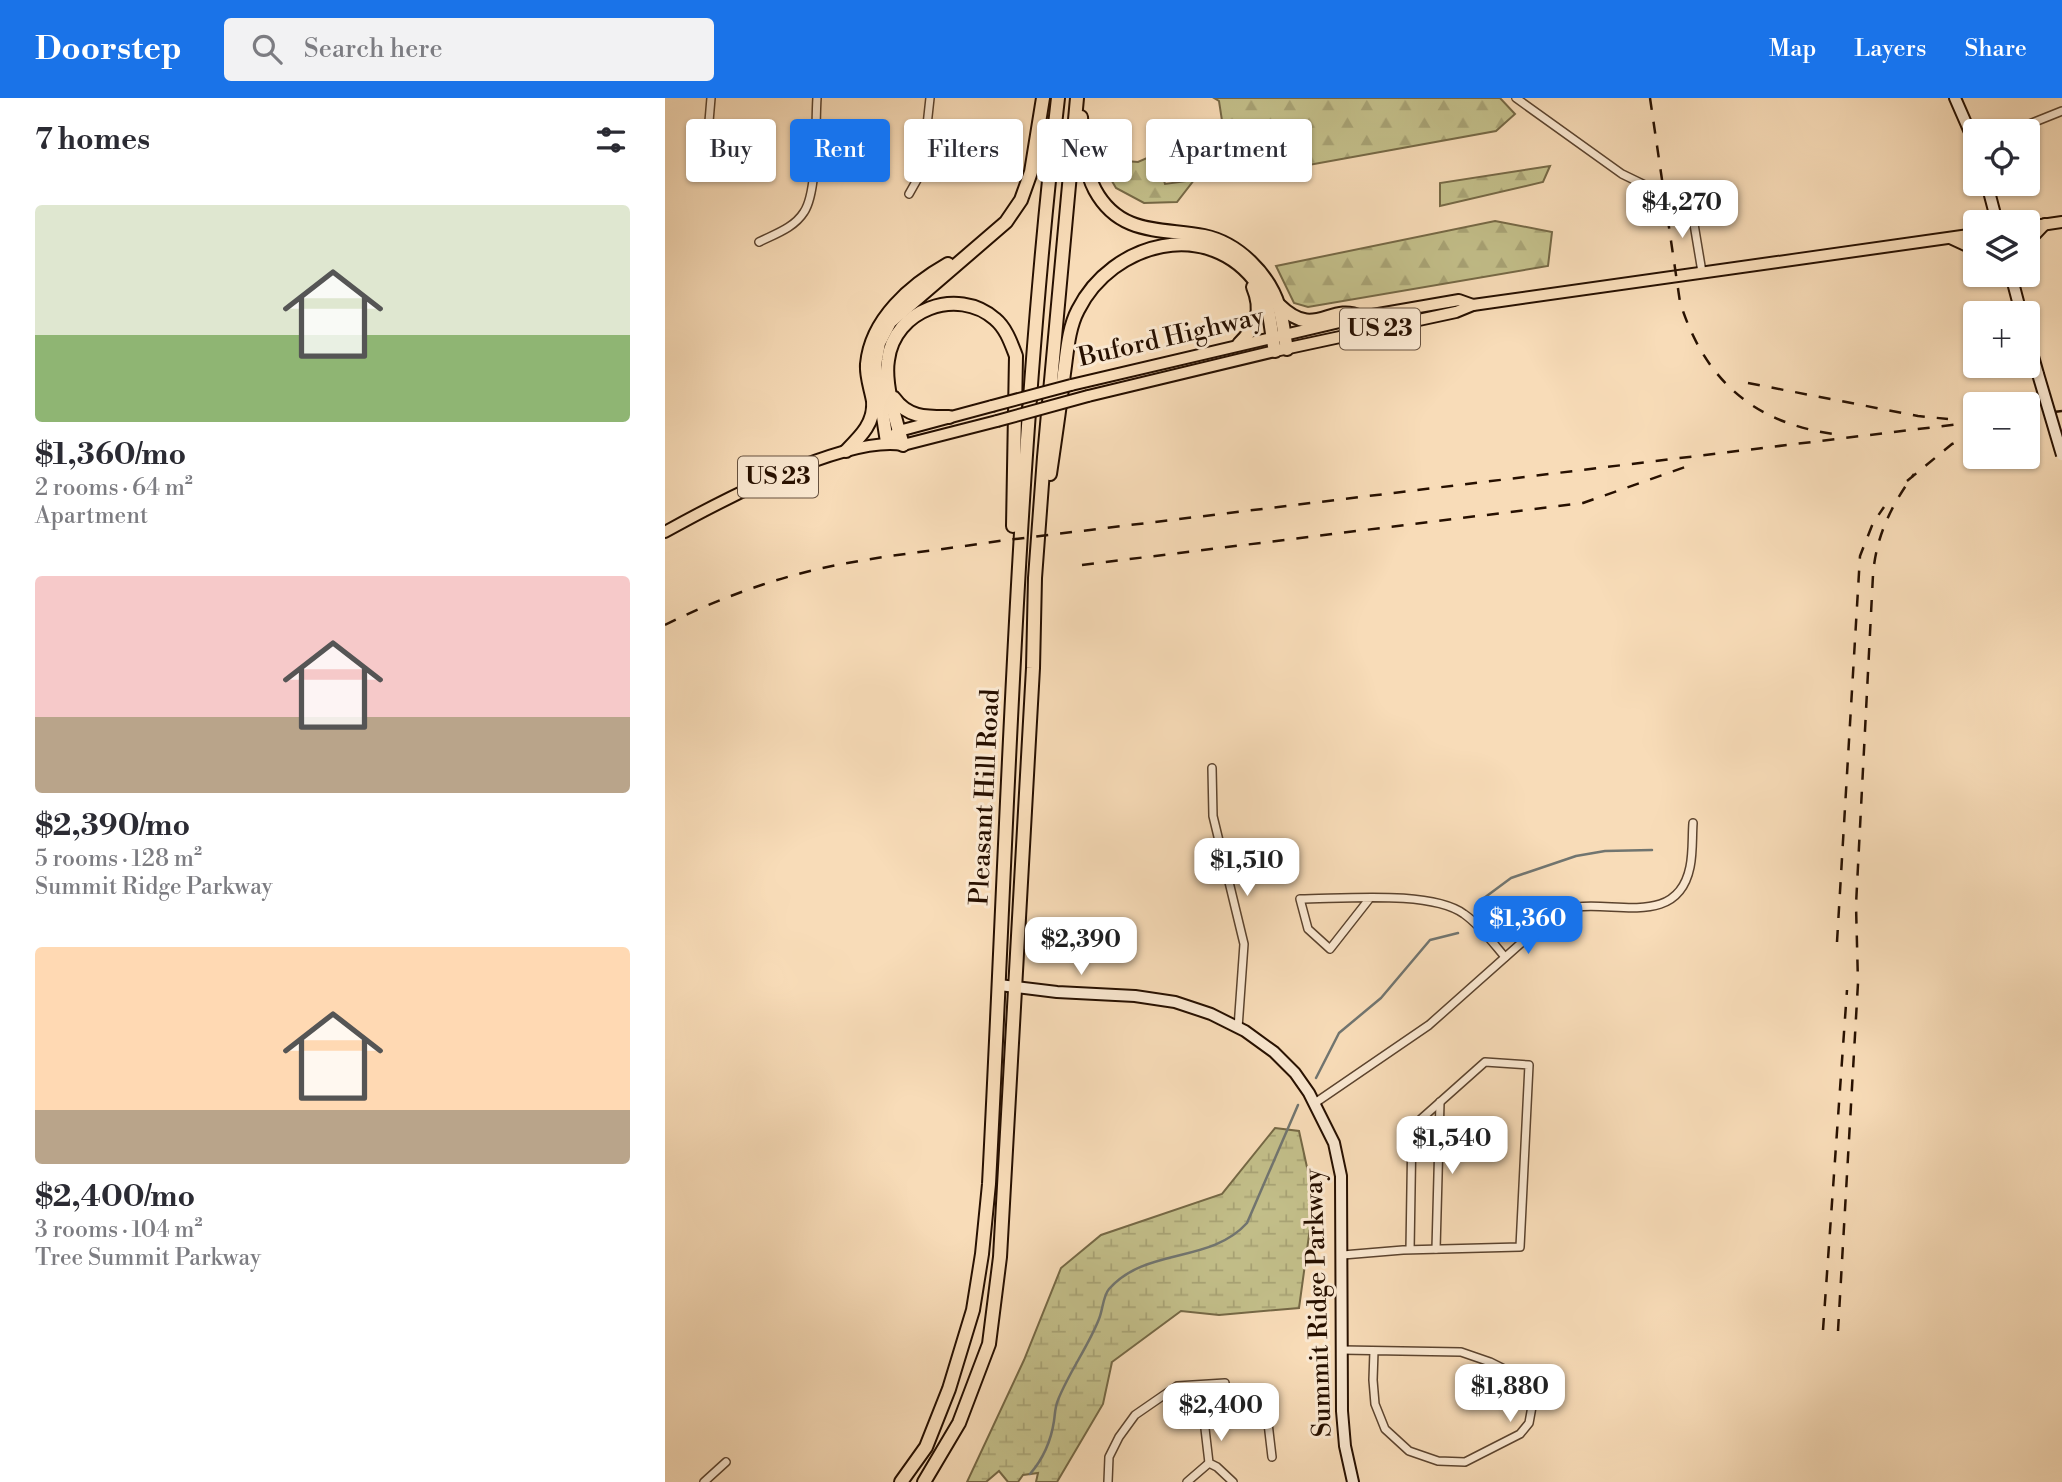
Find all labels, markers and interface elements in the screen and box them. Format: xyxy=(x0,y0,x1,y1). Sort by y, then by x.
search box xyxy=(224,18,714,81)
text: Doorstep xyxy=(35,29,182,70)
icon: search xyxy=(248,30,286,68)
text: Search here xyxy=(304,33,443,65)
text: Map xyxy=(1769,34,1816,64)
text: Layers xyxy=(1854,34,1926,64)
text: Share xyxy=(1964,34,2027,64)
chip: Buy xyxy=(686,119,776,182)
chip: Rent xyxy=(790,119,890,182)
chip: Filters xyxy=(904,119,1023,182)
chip: New xyxy=(1037,119,1132,182)
chip: Apartment xyxy=(1146,119,1312,182)
map controls xyxy=(1963,119,2040,469)
button: locate xyxy=(1963,119,2040,196)
text: 7 homes xyxy=(35,121,150,159)
icon: filters xyxy=(592,121,630,159)
pin: $4,270 xyxy=(1625,180,1739,240)
text: $4,270 xyxy=(1642,189,1722,217)
button: layers xyxy=(1963,210,2040,287)
icon: home xyxy=(270,251,396,377)
street label: Buford Highway xyxy=(1074,300,1267,374)
button: + xyxy=(1963,301,2040,378)
road number: US 23 xyxy=(1340,308,1420,350)
button: − xyxy=(1963,392,2040,469)
text: $1,360/mo xyxy=(35,436,186,474)
road number: US 23 xyxy=(738,456,818,498)
text: 2 rooms · 64 m² xyxy=(35,474,193,502)
text: Apartment xyxy=(35,502,148,530)
icon: home xyxy=(270,622,396,748)
street label: Pleasant Hill Road xyxy=(963,688,1007,906)
text: $2,390/mo xyxy=(35,807,190,845)
pin: $1,510 xyxy=(1190,838,1304,898)
text: 5 rooms · 128 m² xyxy=(35,845,202,873)
text: $1,510 xyxy=(1210,847,1284,875)
text: Summit Ridge Parkway xyxy=(35,873,273,901)
pin: $1,360 xyxy=(1471,896,1585,956)
text: $1,360 xyxy=(1489,905,1567,933)
pin: $2,390 xyxy=(1024,918,1138,977)
text: $2,390 xyxy=(1041,926,1121,954)
icon: home xyxy=(270,993,396,1119)
pin: $1,540 xyxy=(1395,1116,1509,1176)
text: $1,540 xyxy=(1413,1125,1491,1153)
street label: Summit Ridge Parkway xyxy=(1297,1168,1339,1438)
text: $2,400/mo xyxy=(35,1178,195,1216)
text: 3 rooms · 104 m² xyxy=(35,1216,203,1244)
text: Tree Summit Parkway xyxy=(35,1244,261,1272)
pin: $1,880 xyxy=(1453,1364,1567,1424)
text: $1,880 xyxy=(1471,1373,1549,1401)
pin: $2,400 xyxy=(1164,1384,1278,1443)
text: $2,400 xyxy=(1179,1392,1263,1420)

